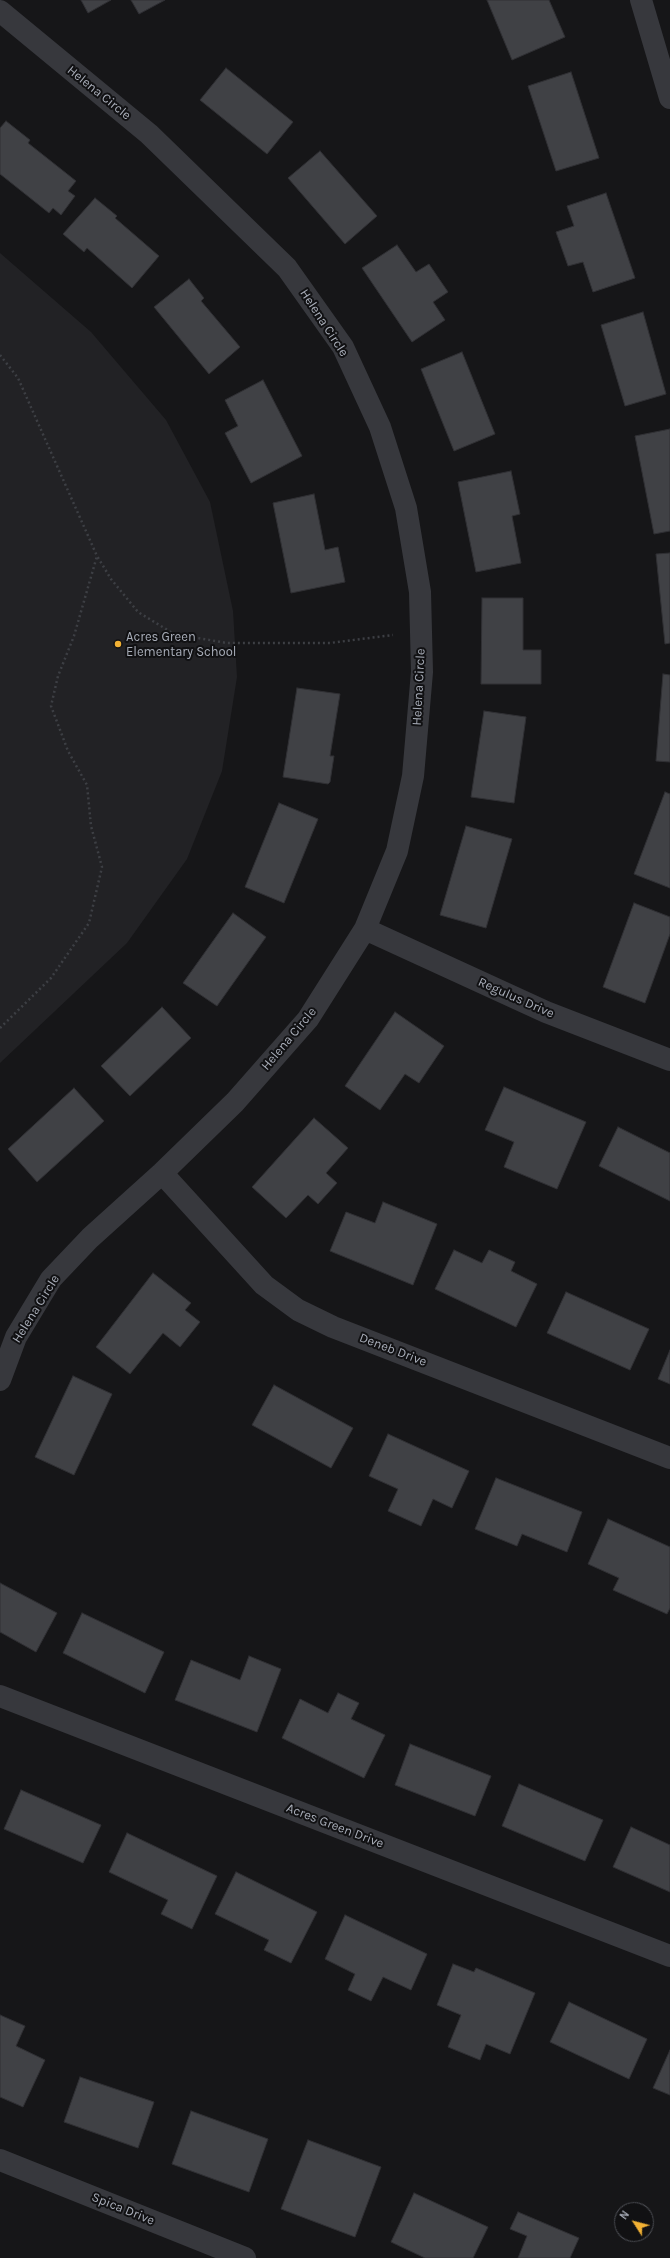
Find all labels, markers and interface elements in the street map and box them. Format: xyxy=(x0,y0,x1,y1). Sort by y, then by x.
street label: Helena Circle xyxy=(64,63,134,123)
street label: Helena Circle xyxy=(296,286,352,360)
place label: Acres Green Elementary School xyxy=(126,629,236,660)
marker: Acres Green Elementary School xyxy=(113,639,123,649)
street label: Helena Circle xyxy=(409,648,429,726)
street label: Regulus Drive xyxy=(476,974,556,1022)
street label: Helena Circle xyxy=(258,1004,320,1074)
street label: Helena Circle xyxy=(9,1272,63,1346)
street label: Deneb Drive xyxy=(357,1330,429,1370)
street label: Acres Green Drive xyxy=(284,1800,386,1852)
street label: Spica Drive xyxy=(89,2189,157,2229)
north arrow xyxy=(614,2202,654,2242)
text: N xyxy=(617,2208,632,2222)

